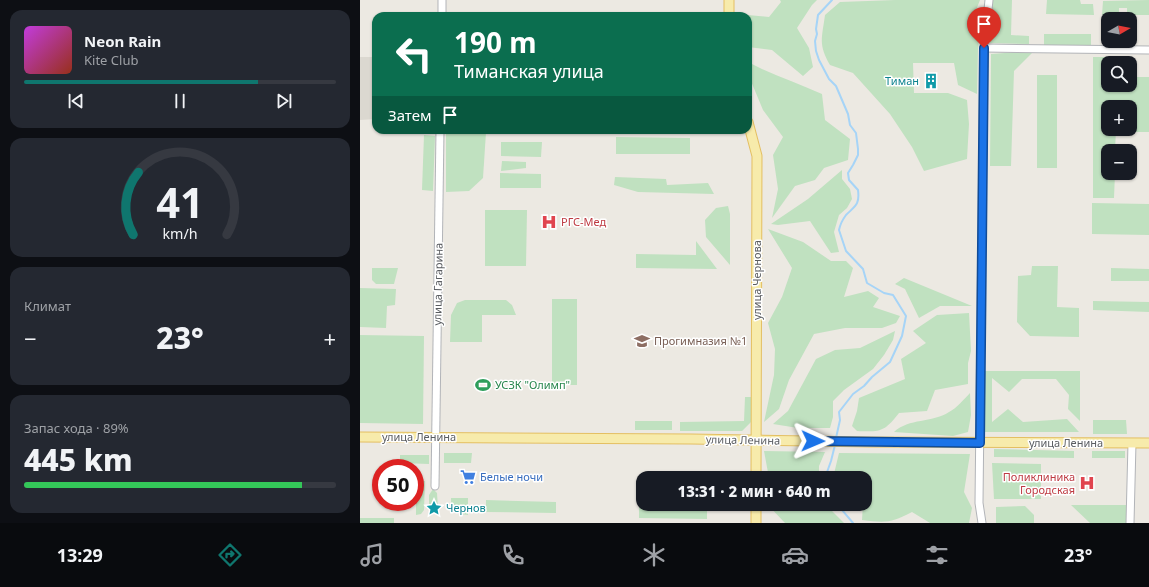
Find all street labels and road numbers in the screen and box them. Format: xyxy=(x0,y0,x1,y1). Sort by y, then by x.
street label: улица Чернова xyxy=(749,240,764,320)
street label: улица Гагарина xyxy=(429,243,446,325)
street label: улица Ленина xyxy=(382,429,456,444)
street label: улица Ленина xyxy=(706,431,780,448)
street label: улица Ленина xyxy=(1029,435,1103,450)

